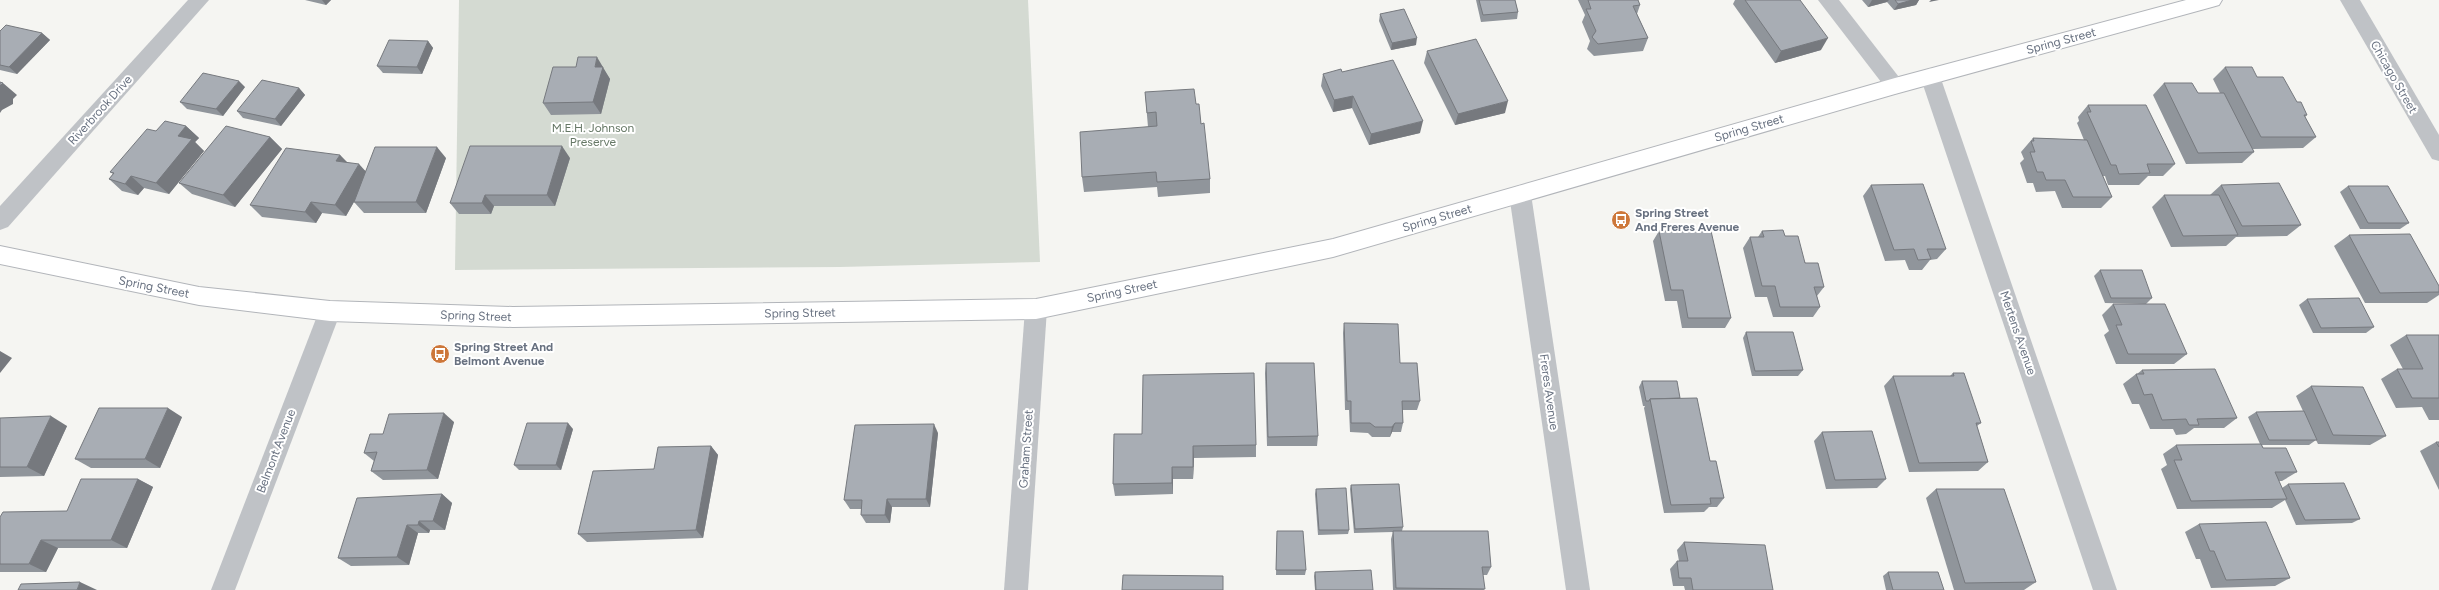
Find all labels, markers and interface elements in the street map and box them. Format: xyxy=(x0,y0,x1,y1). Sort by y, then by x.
street label: Spring Street xyxy=(2025,25,2098,57)
street label: Chicago Street xyxy=(2368,38,2421,116)
street label: Riverbrook Drive xyxy=(65,72,135,148)
street label: Spring Street xyxy=(1713,111,1786,145)
park label: M.E.H. Johnson Preserve xyxy=(552,121,635,149)
street label: Spring Street xyxy=(1401,201,1474,235)
place label: Spring Street And Freres Avenue xyxy=(1635,206,1740,234)
bus stop icon: Spring Street And Freres Avenue xyxy=(1610,209,1632,231)
street label: Spring Street xyxy=(118,273,191,301)
street label: Spring Street xyxy=(1086,277,1159,305)
street label: Mertens Avenue xyxy=(1997,289,2039,377)
street label: Spring Street xyxy=(764,305,836,321)
street label: Spring Street xyxy=(440,308,512,324)
place label: Spring Street And Belmont Avenue xyxy=(454,340,553,368)
bus stop icon: Spring Street And Belmont Avenue xyxy=(429,343,451,365)
street label: Freres Avenue xyxy=(1537,353,1561,431)
street label: Belmont Avenue xyxy=(254,407,299,495)
street label: Graham Street xyxy=(1016,409,1036,489)

